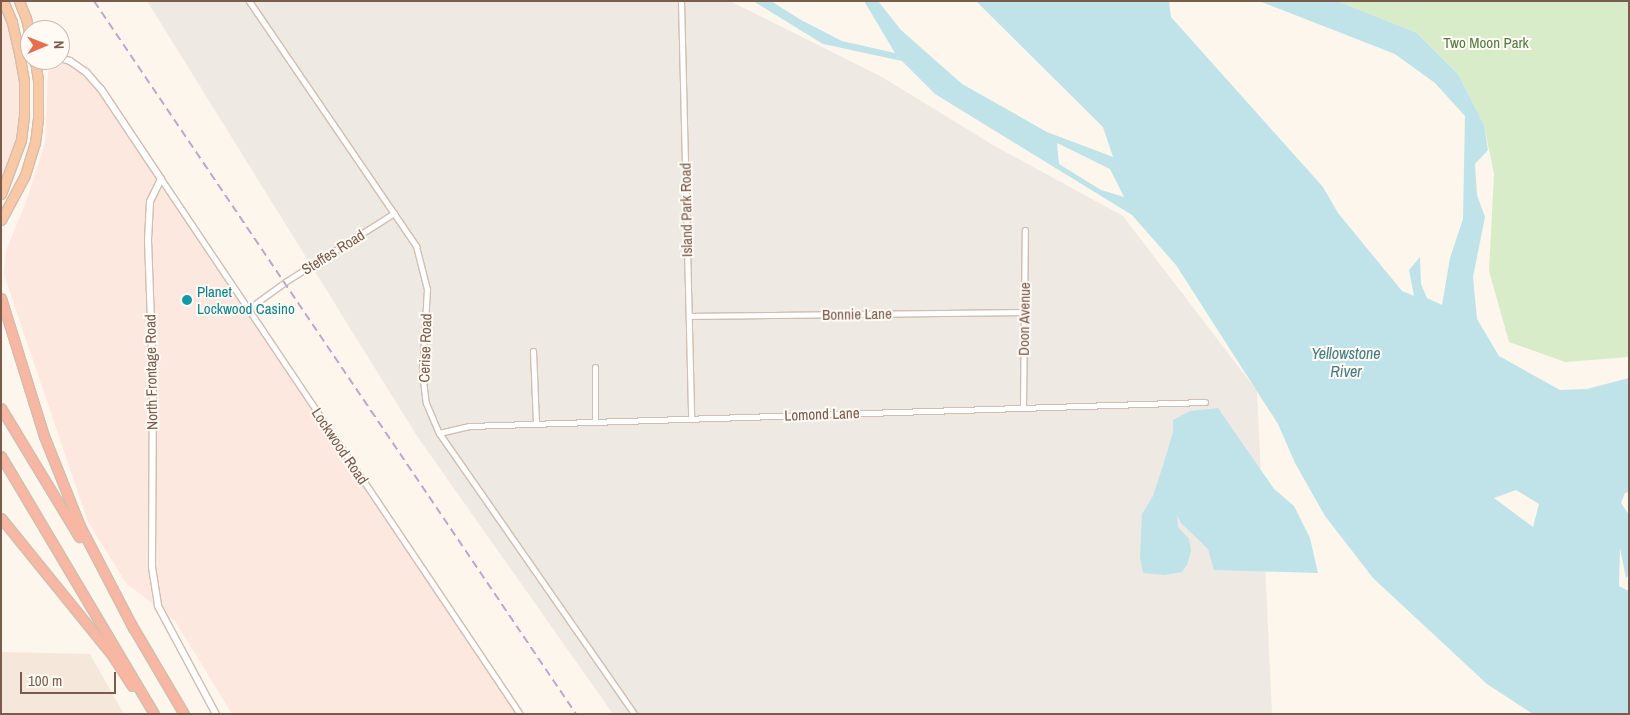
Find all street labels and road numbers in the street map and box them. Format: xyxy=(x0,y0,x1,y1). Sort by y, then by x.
street label: Island Park Road xyxy=(676,163,696,257)
street label: Steffes Road xyxy=(298,226,368,278)
street label: Doon Avenue xyxy=(1014,282,1034,356)
street label: Bonnie Lane xyxy=(822,304,892,324)
street label: Cerise Road xyxy=(415,313,435,383)
street label: North Frontage Road xyxy=(141,314,161,430)
street label: Lockwood Road xyxy=(308,404,372,488)
street label: Lomond Lane xyxy=(784,404,860,424)

